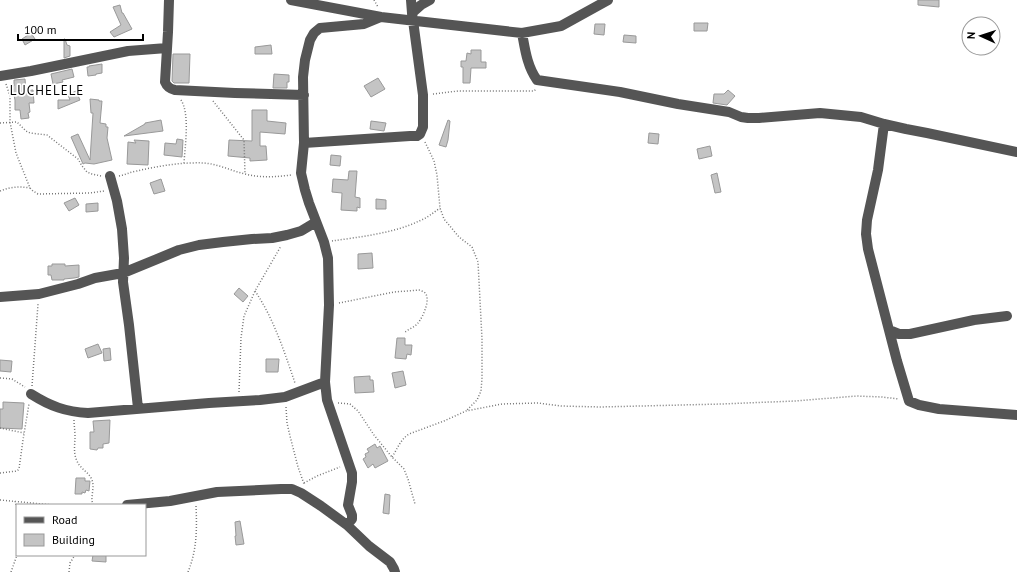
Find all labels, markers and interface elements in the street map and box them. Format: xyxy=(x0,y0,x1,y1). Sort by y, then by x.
scale bar xyxy=(18,16,143,42)
north arrow xyxy=(961,16,1001,56)
text: 100 m xyxy=(24,22,57,37)
text: N xyxy=(964,31,978,39)
district label: LUCHELELE xyxy=(10,82,84,99)
legend xyxy=(16,504,146,556)
text: Road xyxy=(52,512,77,527)
text: Building xyxy=(52,532,95,547)

